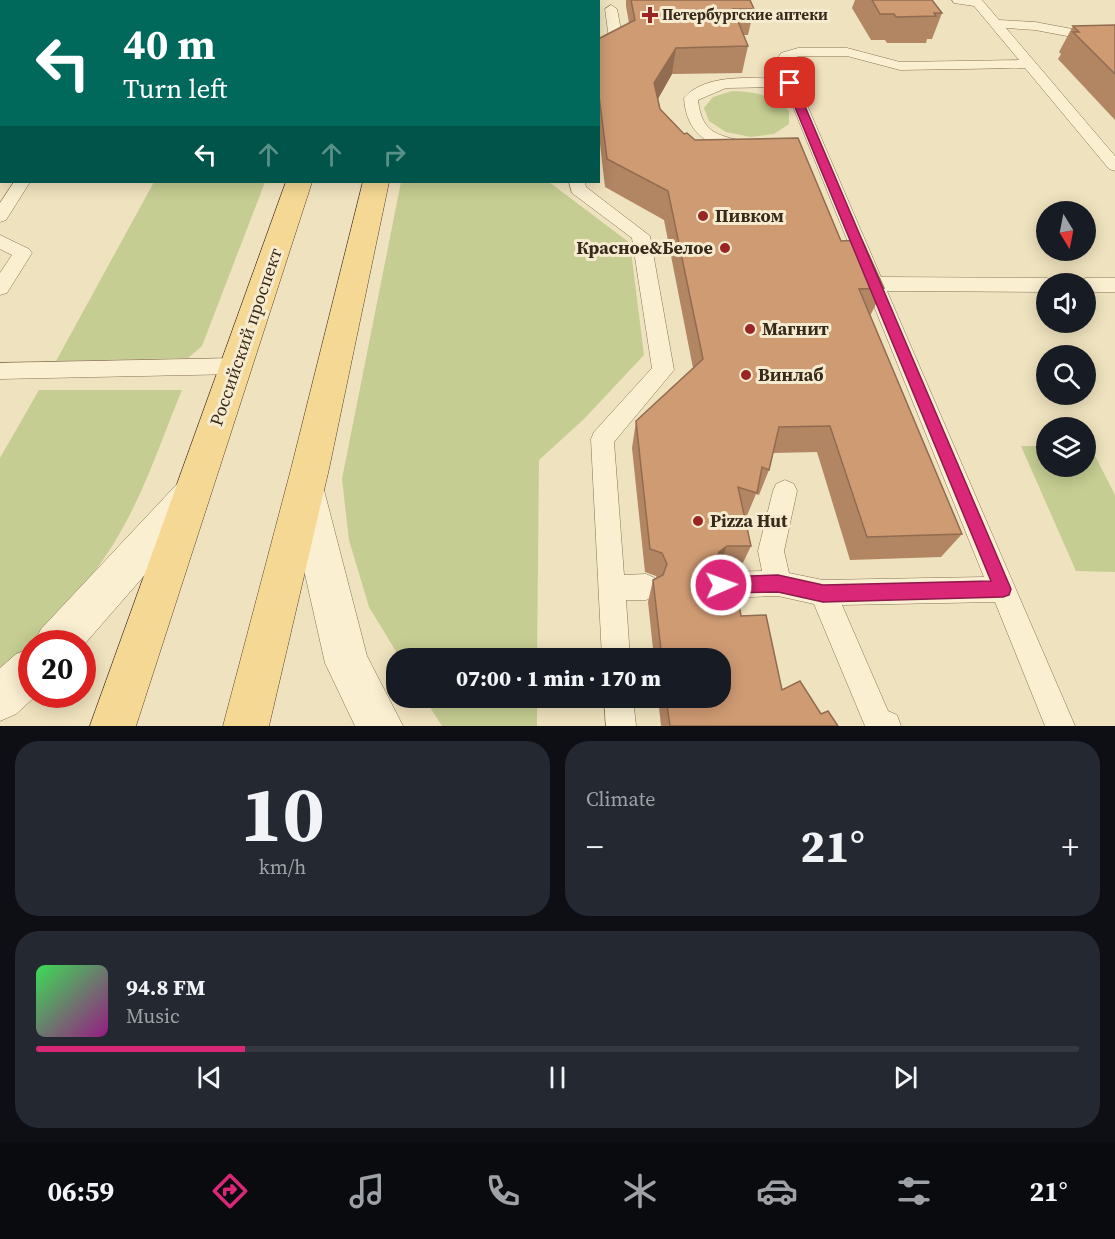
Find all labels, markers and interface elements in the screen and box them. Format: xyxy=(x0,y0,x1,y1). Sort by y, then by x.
place label: Петербургские аптеки xyxy=(662,4,828,25)
marker: Петербургские аптеки xyxy=(643,8,657,22)
text: 40 m xyxy=(123,15,216,73)
icon: left xyxy=(24,24,102,102)
pin xyxy=(764,57,815,108)
icon: arrive xyxy=(773,66,806,99)
text: Turn left xyxy=(123,70,227,107)
icon: left xyxy=(189,138,222,171)
icon: ahead xyxy=(252,138,285,171)
icon: ahead xyxy=(315,138,348,171)
icon: right xyxy=(378,138,411,171)
north arrow xyxy=(1036,201,1096,261)
map controls xyxy=(1036,201,1096,477)
place label: Пивком xyxy=(715,203,784,228)
marker: Пивком xyxy=(696,209,710,223)
place label: Красное&Белое xyxy=(576,235,713,260)
marker: Красное&Белое xyxy=(718,241,732,255)
street label: Российский проспект xyxy=(203,244,288,429)
button: sound xyxy=(1036,273,1096,333)
place label: Магнит xyxy=(762,316,829,341)
marker: Магнит xyxy=(743,322,757,336)
button: search xyxy=(1036,345,1096,405)
place label: Винлаб xyxy=(758,362,824,387)
marker: Винлаб xyxy=(739,368,753,382)
button: layers xyxy=(1036,417,1096,477)
place label: Pizza Hut xyxy=(710,508,788,533)
marker: Pizza Hut xyxy=(691,514,705,528)
position arrow xyxy=(689,553,753,617)
speed limit sign: 20 xyxy=(18,630,96,708)
text: 07:00 · 1 min · 170 m xyxy=(456,663,661,693)
text: 10 xyxy=(240,760,325,867)
text: Climate xyxy=(586,785,655,813)
text: 21° xyxy=(800,815,865,877)
text: − xyxy=(586,824,604,869)
text: + xyxy=(1061,824,1079,869)
text: km/h xyxy=(259,853,306,881)
text: 94.8 FM xyxy=(126,972,205,1002)
text: Music xyxy=(126,1002,180,1030)
icon: previous xyxy=(193,1061,226,1094)
icon: pause xyxy=(541,1061,574,1094)
icon: next xyxy=(889,1061,922,1094)
icon: directions xyxy=(209,1170,251,1212)
icon: music xyxy=(346,1170,388,1212)
icon: phone xyxy=(482,1170,524,1212)
icon: climate xyxy=(619,1170,661,1212)
icon: car xyxy=(756,1170,798,1212)
icon: filters xyxy=(893,1170,935,1212)
text: 06:59 xyxy=(47,1173,114,1210)
text: 21° xyxy=(1029,1173,1068,1210)

